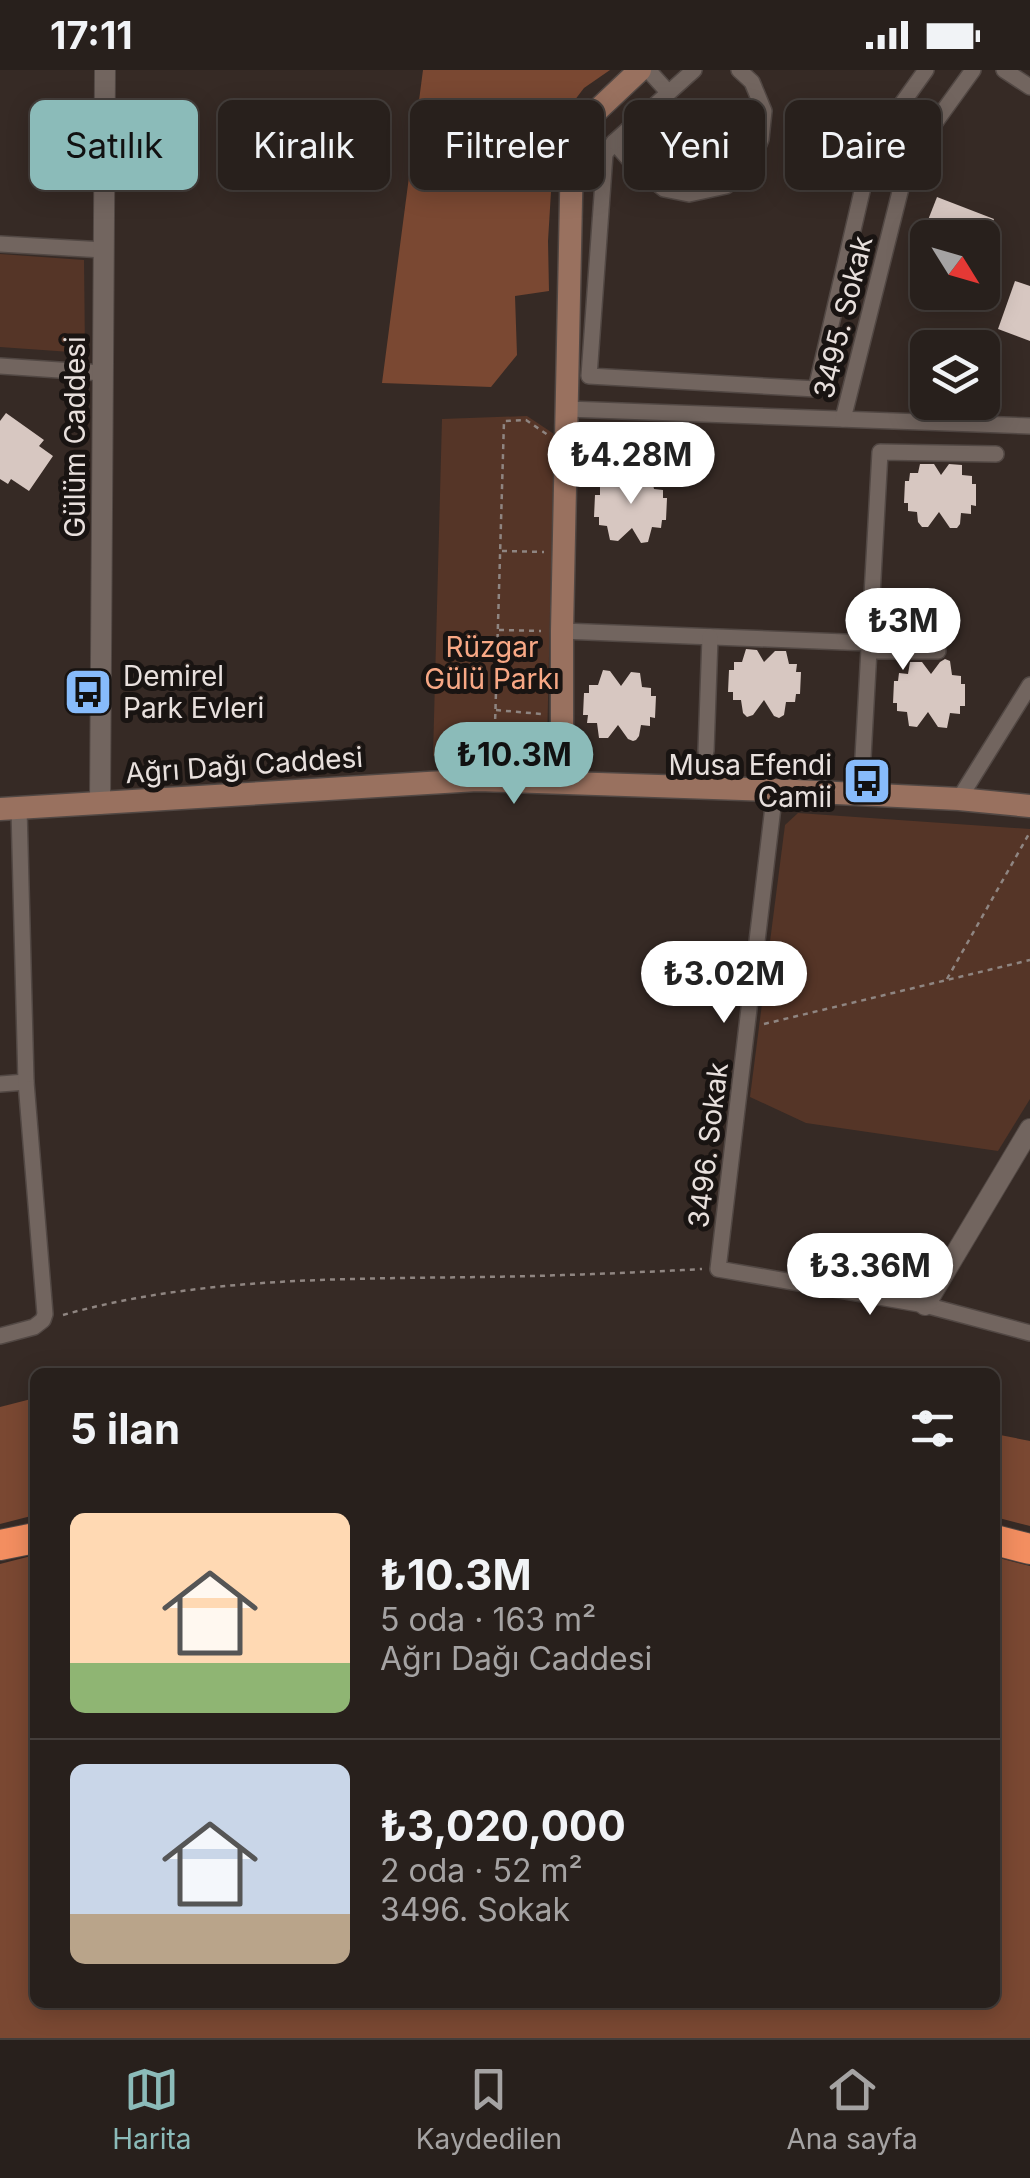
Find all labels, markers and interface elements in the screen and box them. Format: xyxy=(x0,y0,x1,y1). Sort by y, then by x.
text: 17:11 xyxy=(50,12,133,58)
chip: Satılık xyxy=(30,100,198,190)
chip: Kiralık xyxy=(218,100,390,190)
chip: Filtreler xyxy=(410,100,604,190)
chip: Yeni xyxy=(624,100,765,190)
chip: Daire xyxy=(785,100,941,190)
north arrow xyxy=(910,220,1000,310)
map controls xyxy=(910,220,1000,420)
street label: 3495. Sokak xyxy=(806,232,880,402)
button: layers xyxy=(910,330,1000,420)
street label: Gülüm Caddesi xyxy=(58,336,92,538)
pin: ₺4.28M xyxy=(550,422,712,507)
text: ₺4.28M xyxy=(570,435,692,474)
pin: ₺3M xyxy=(855,588,951,673)
text: ₺3M xyxy=(867,601,939,640)
park label: Rüzgar Gülü Parkı xyxy=(424,630,560,696)
place label: Demirel Park Evleri xyxy=(123,659,264,725)
bus stop icon: Demirel Park Evleri xyxy=(62,666,114,718)
pin: ₺10.3M xyxy=(433,722,595,807)
text: ₺10.3M xyxy=(456,735,572,774)
street label: Ağrı Dağı Caddesi xyxy=(124,740,364,790)
place label: Musa Efendi Camii xyxy=(669,748,832,814)
bus stop icon: Musa Efendi Camii xyxy=(841,755,893,807)
pin: ₺3.02M xyxy=(643,941,805,1026)
text: ₺3.02M xyxy=(663,954,785,993)
street label: 3496. Sokak xyxy=(681,1060,735,1230)
pin: ₺3.36M xyxy=(789,1233,951,1318)
text: ₺3.36M xyxy=(809,1246,931,1285)
icon: filters xyxy=(905,1401,960,1456)
text: 5 ilan xyxy=(70,1403,180,1454)
text: ₺10.3M xyxy=(380,1549,532,1600)
icon: home xyxy=(150,1553,270,1673)
text: 5 oda · 163 m² xyxy=(380,1600,596,1639)
text: Ağrı Dağı Caddesi xyxy=(380,1639,652,1678)
text: ₺3,020,000 xyxy=(380,1800,626,1851)
icon: home xyxy=(150,1804,270,1924)
text: 2 oda · 52 m² xyxy=(380,1851,583,1890)
text: 3496. Sokak xyxy=(380,1890,570,1929)
tab: Harita xyxy=(112,2062,191,2156)
tab: Kaydedilen xyxy=(416,2062,562,2156)
tab: Ana sayfa xyxy=(786,2062,918,2156)

